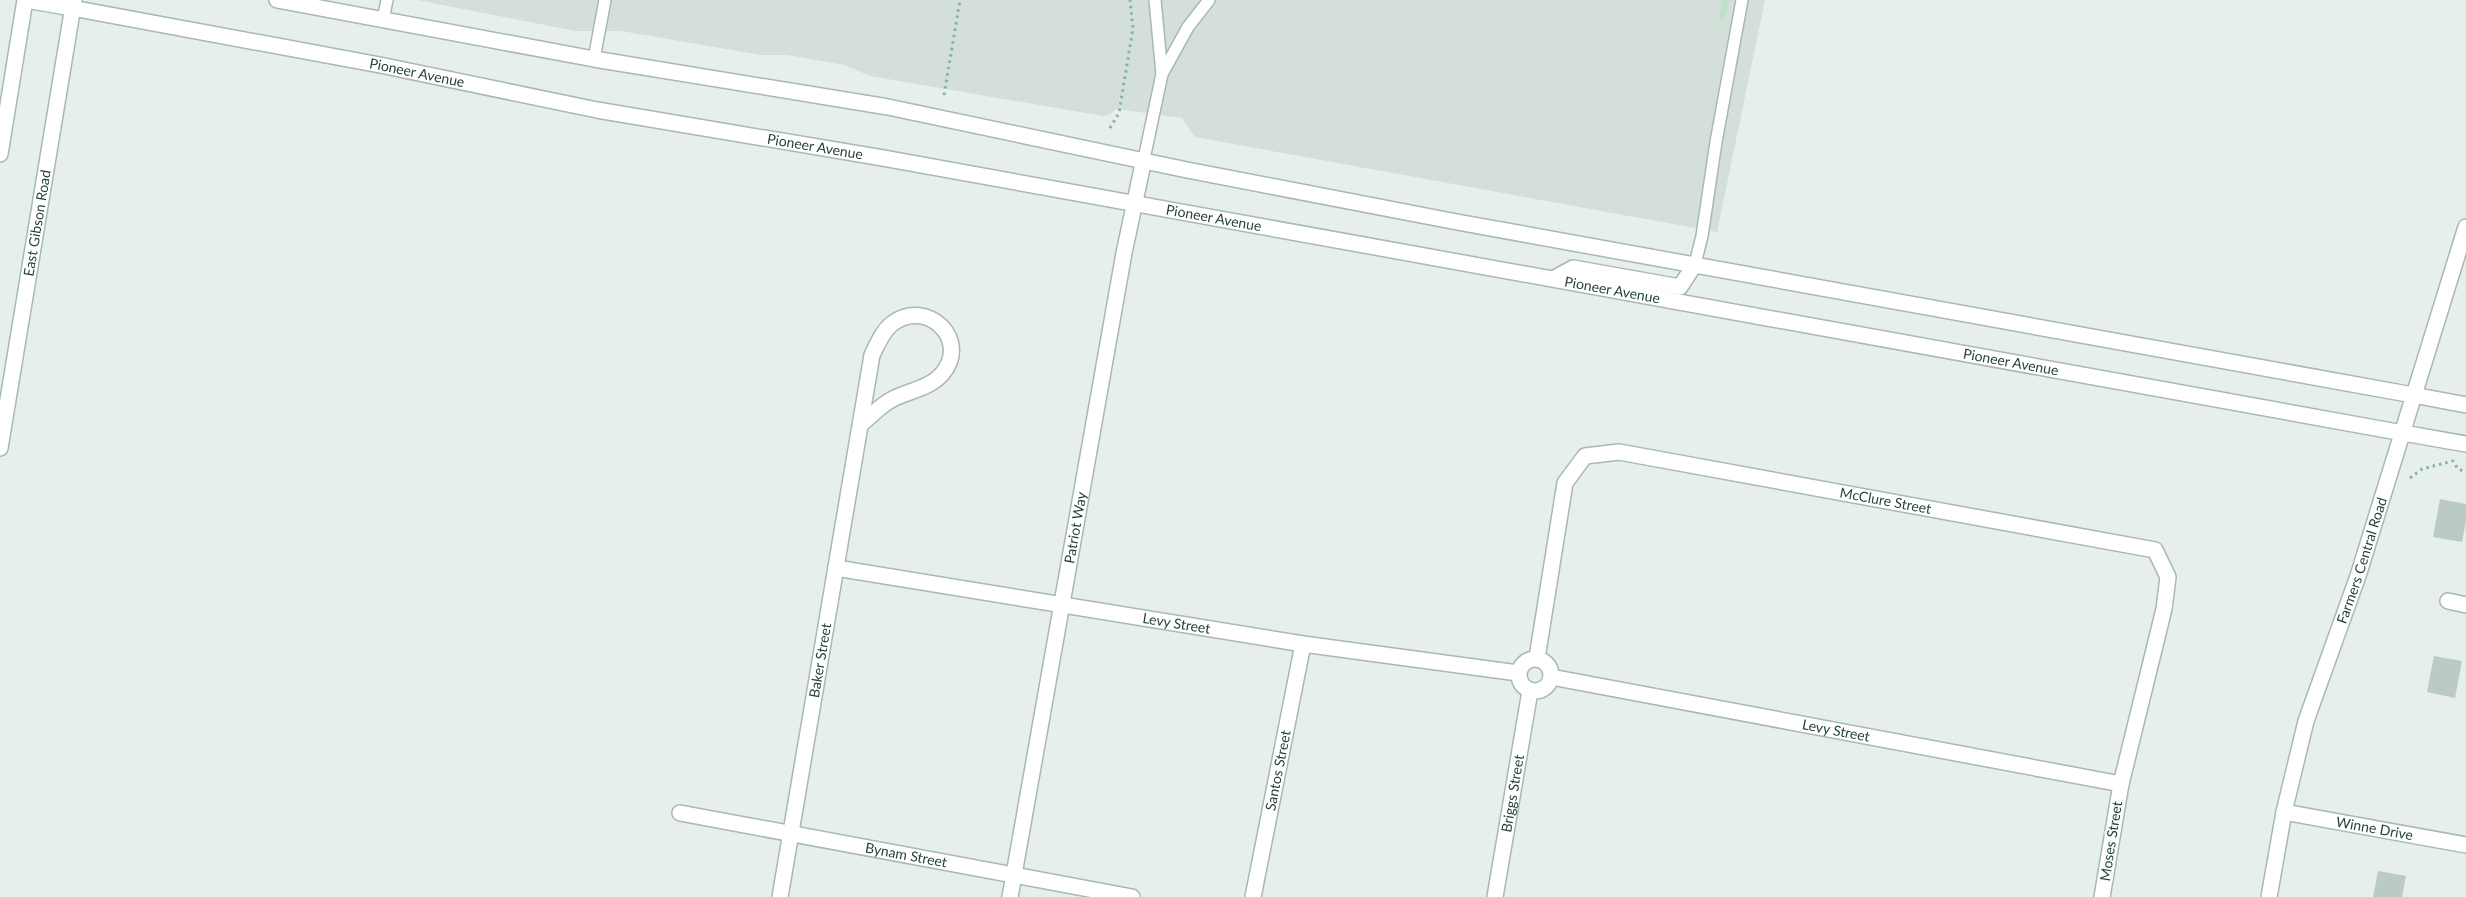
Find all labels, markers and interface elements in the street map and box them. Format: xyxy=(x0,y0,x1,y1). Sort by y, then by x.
street label: Pioneer Avenue xyxy=(368,54,466,90)
street label: Pioneer Avenue xyxy=(766,130,864,162)
street label: East Gibson Road xyxy=(20,169,54,277)
street label: Pioneer Avenue xyxy=(1165,200,1263,234)
street label: Pioneer Avenue xyxy=(1563,272,1661,306)
street label: Pioneer Avenue xyxy=(1962,345,2060,379)
street label: McClure Street xyxy=(1839,484,1933,517)
street label: Patriot Way xyxy=(1060,490,1090,565)
street label: Farmers Central Road xyxy=(2333,495,2390,626)
street label: Levy Street xyxy=(1141,609,1212,637)
street label: Baker Street xyxy=(805,622,834,699)
street label: Levy Street xyxy=(1801,715,1871,745)
street label: Santos Street xyxy=(1261,729,1294,812)
street label: Briggs Street xyxy=(1497,753,1527,834)
street label: Moses Street xyxy=(2096,800,2125,882)
street label: Winne Drive xyxy=(2335,813,2414,843)
street label: Bynam Street xyxy=(864,839,949,870)

